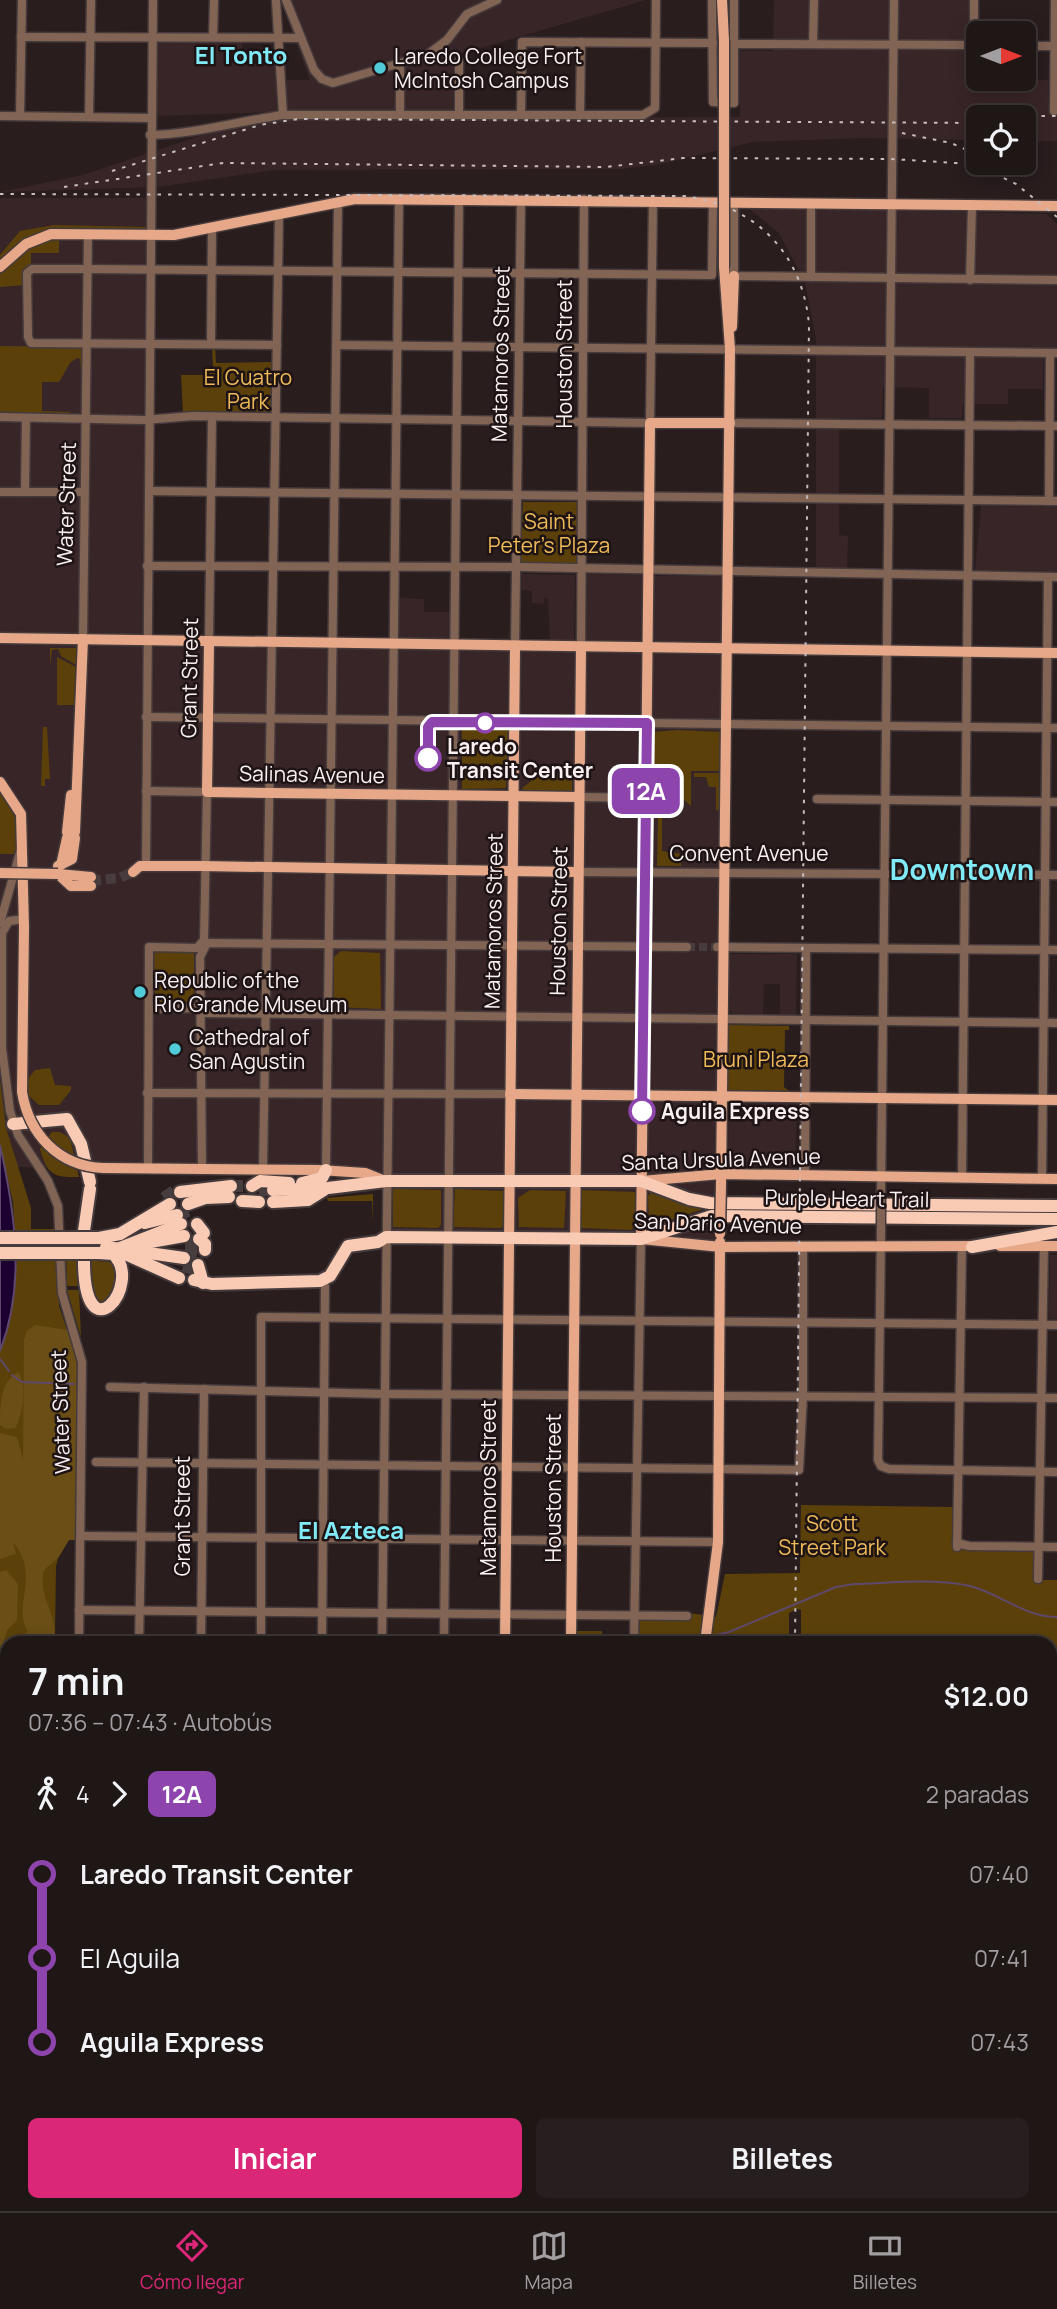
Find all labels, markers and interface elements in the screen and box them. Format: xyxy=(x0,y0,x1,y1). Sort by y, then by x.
north arrow xyxy=(966,21,1036,91)
map controls xyxy=(966,21,1036,175)
district label: El Tonto xyxy=(195,38,287,71)
place label: Laredo College Fort McIntosh Campus xyxy=(394,42,582,94)
marker: Laredo College Fort McIntosh Campus xyxy=(372,60,388,76)
button: locate xyxy=(966,105,1036,175)
street label: Matamoros Street xyxy=(484,266,516,442)
street label: Houston Street xyxy=(550,279,578,429)
park label: El Cuatro Park xyxy=(204,363,292,415)
street label: Water Street xyxy=(50,442,82,566)
park label: Saint Peter's Plaza xyxy=(488,507,610,559)
street label: Grant Street xyxy=(174,618,204,738)
unlabelled marker xyxy=(475,713,495,733)
place label: Laredo Transit Center xyxy=(447,732,593,784)
marker: Laredo Transit Center xyxy=(415,745,441,771)
street label: Salinas Avenue xyxy=(239,759,385,789)
line badge: 12A xyxy=(606,768,686,814)
text: 12A xyxy=(626,774,666,807)
street label: Matamoros Street xyxy=(477,833,509,1009)
street label: Convent Avenue xyxy=(669,839,829,867)
street label: Houston Street xyxy=(543,846,573,996)
district label: Downtown xyxy=(890,850,1034,888)
place label: Republic of the Rio Grande Museum xyxy=(154,966,347,1018)
marker: Republic of the Rio Grande Museum xyxy=(132,984,148,1000)
place label: Cathedral of San Agustin xyxy=(189,1023,310,1075)
marker: Cathedral of San Agustin xyxy=(167,1041,183,1057)
park label: Bruni Plaza xyxy=(703,1045,809,1073)
place label: Aguila Express xyxy=(661,1097,810,1125)
marker: Aguila Express xyxy=(629,1098,655,1124)
street label: Santa Ursula Avenue xyxy=(621,1142,821,1176)
street label: Purple Heart Trail xyxy=(764,1183,930,1213)
street label: San Dario Avenue xyxy=(634,1206,802,1240)
street label: Water Street xyxy=(44,1350,76,1474)
street label: Matamoros Street xyxy=(474,1400,502,1576)
street label: Houston Street xyxy=(539,1413,567,1563)
street label: Grant Street xyxy=(168,1456,196,1576)
park label: Scott Street Park xyxy=(778,1509,886,1561)
district label: El Azteca xyxy=(298,1513,404,1546)
text: 7 min xyxy=(28,1654,124,1706)
text: $12.00 xyxy=(944,1678,1029,1714)
text: 07:36 – 07:43 · Autobús xyxy=(28,1706,272,1738)
icon: walk xyxy=(28,1775,66,1813)
icon: forward xyxy=(100,1775,138,1813)
text: 12A xyxy=(162,1777,202,1810)
text: 4 xyxy=(76,1778,90,1810)
text: 2 paradas xyxy=(926,1778,1029,1810)
text: Laredo Transit Center xyxy=(80,1856,353,1892)
text: 07:40 xyxy=(969,1858,1029,1890)
text: El Aguila xyxy=(80,1940,180,1976)
text: 07:41 xyxy=(974,1942,1029,1974)
text: Aguila Express xyxy=(80,2024,264,2060)
text: 07:43 xyxy=(970,2026,1029,2058)
button: Iniciar xyxy=(28,2118,522,2198)
button: Billetes xyxy=(536,2118,1029,2198)
tab: Cómo llegar xyxy=(140,2227,245,2295)
tab: Mapa xyxy=(524,2227,573,2295)
tab: Billetes xyxy=(853,2227,917,2295)

